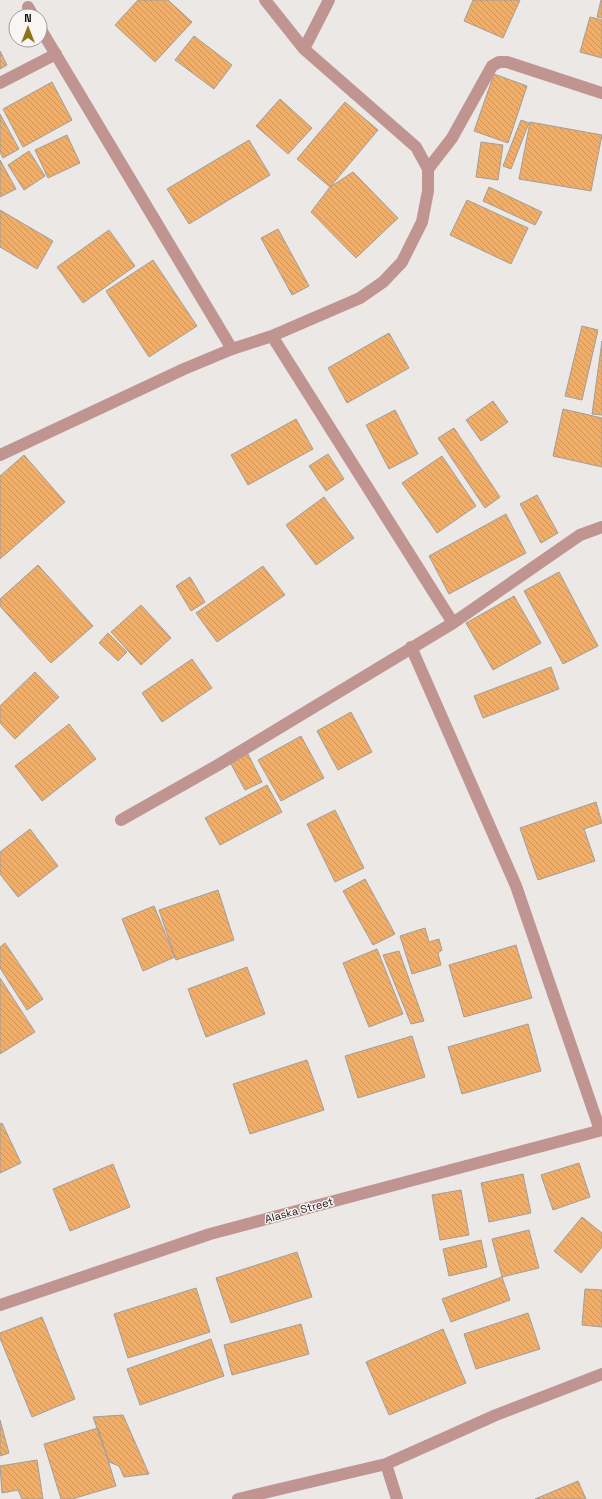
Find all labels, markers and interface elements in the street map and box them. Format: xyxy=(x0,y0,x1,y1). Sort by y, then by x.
north arrow xyxy=(8,8,48,48)
text: N xyxy=(24,11,32,25)
street label: Alaska Street xyxy=(263,1194,335,1226)

